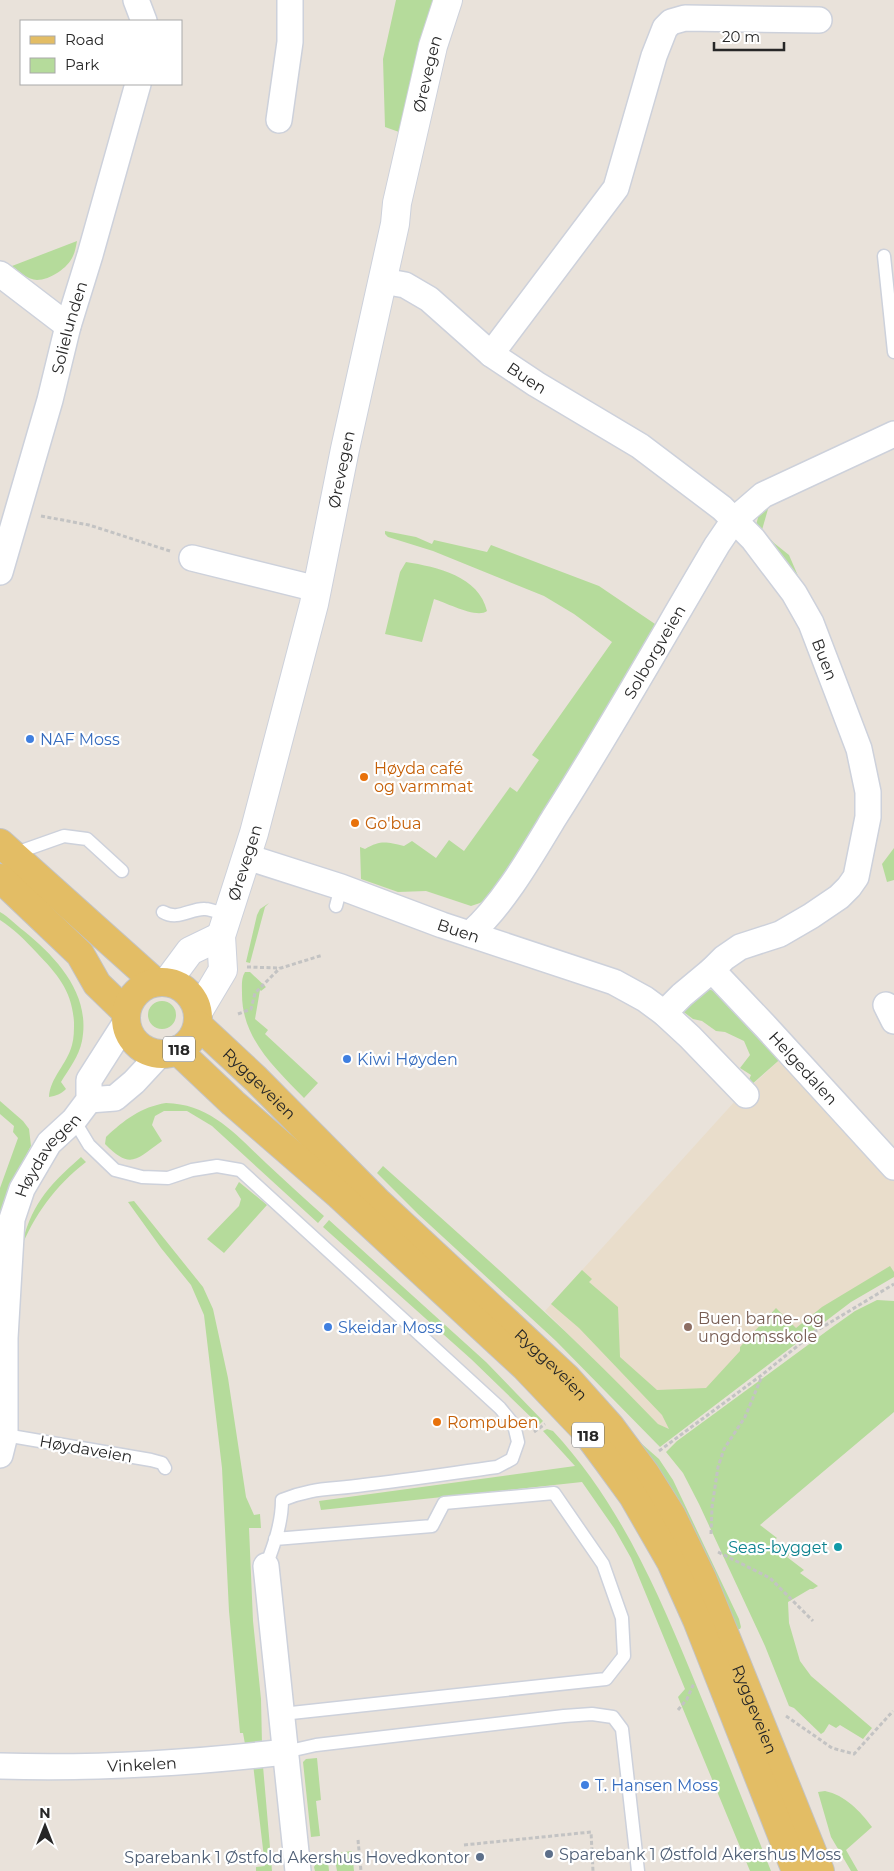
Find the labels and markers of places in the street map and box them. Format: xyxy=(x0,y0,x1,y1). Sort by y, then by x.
place label: NAF Moss xyxy=(40,730,120,749)
marker: NAF Moss xyxy=(24,733,36,745)
place label: Høyda café og varmmat xyxy=(374,759,474,796)
marker: Høyda café og varmmat xyxy=(358,771,370,783)
place label: Go'bua xyxy=(365,814,421,833)
marker: Go'bua xyxy=(349,817,361,829)
place label: Kiwi Høyden xyxy=(357,1050,458,1069)
marker: Kiwi Høyden xyxy=(341,1053,353,1065)
place label: Buen barne- og ungdomsskole xyxy=(698,1309,824,1346)
place label: Skeidar Moss xyxy=(338,1318,443,1337)
marker: Skeidar Moss xyxy=(322,1321,334,1333)
marker: Buen barne- og ungdomsskole xyxy=(682,1321,694,1333)
place label: Rompuben xyxy=(447,1413,539,1432)
marker: Rompuben xyxy=(431,1416,443,1428)
place label: Seas-bygget xyxy=(728,1538,828,1557)
marker: Seas-bygget xyxy=(832,1541,844,1553)
place label: T. Hansen Moss xyxy=(595,1776,718,1795)
marker: T. Hansen Moss xyxy=(579,1779,591,1791)
place label: Sparebank 1 Østfold Akershus Moss xyxy=(559,1845,841,1864)
place label: Sparebank 1 Østfold Akershus Hovedkontor xyxy=(124,1848,470,1867)
marker: Sparebank 1 Østfold Akershus Moss xyxy=(543,1848,555,1860)
marker: Sparebank 1 Østfold Akershus Hovedkontor xyxy=(474,1851,486,1863)

